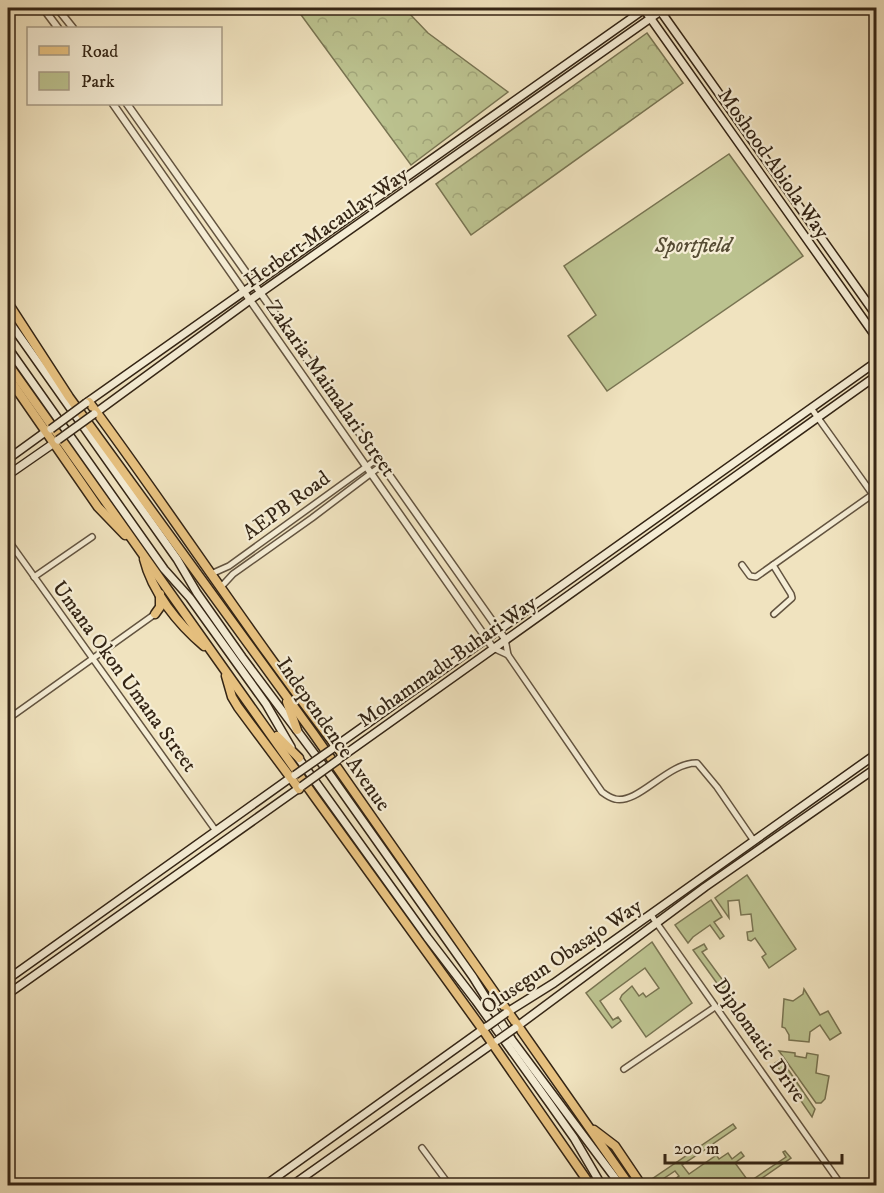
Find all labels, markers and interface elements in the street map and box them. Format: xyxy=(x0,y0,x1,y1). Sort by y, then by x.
legend xyxy=(27,27,222,105)
text: Road xyxy=(81,41,118,63)
text: Park xyxy=(81,71,115,93)
street label: Moshood Abiola Way xyxy=(712,83,835,245)
street label: Herbert Macaulay Way xyxy=(240,161,414,294)
park label: Sportfield xyxy=(654,233,734,259)
street label: Zakaria Maimalari Street xyxy=(260,295,401,482)
street label: AEPB Road xyxy=(238,465,336,546)
street label: Umana Okon Umana Street xyxy=(46,576,202,778)
street label: Mohammadu Buhari Way xyxy=(353,590,543,733)
street label: Independence Avenue xyxy=(270,653,396,817)
street label: Olusegun Obasajo Way xyxy=(476,893,648,1020)
street label: Diplomatic Drive xyxy=(707,974,812,1108)
scale bar xyxy=(665,1127,842,1165)
text: 200 m xyxy=(674,1138,720,1160)

